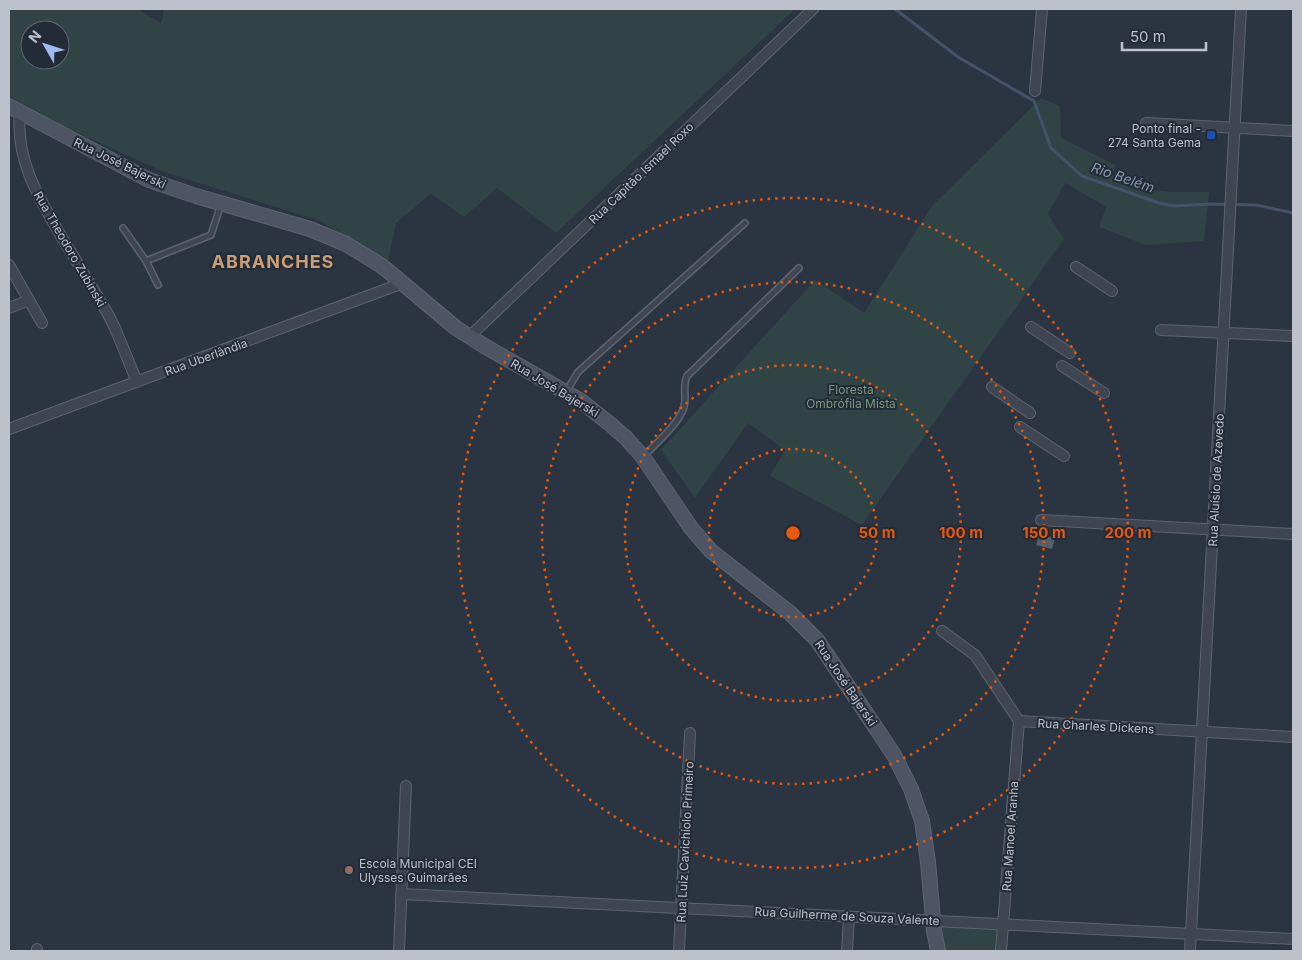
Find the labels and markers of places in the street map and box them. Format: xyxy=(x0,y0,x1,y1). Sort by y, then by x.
place label: Ponto final - 274 Santa Gema xyxy=(1108,121,1201,150)
marker: Ponto final - 274 Santa Gema xyxy=(1205,129,1217,141)
centre of rings xyxy=(784,524,802,542)
place label: Escola Municipal CEI Ulysses Guimarães xyxy=(359,856,477,885)
marker: Escola Municipal CEI Ulysses Guimarães xyxy=(343,864,355,876)

